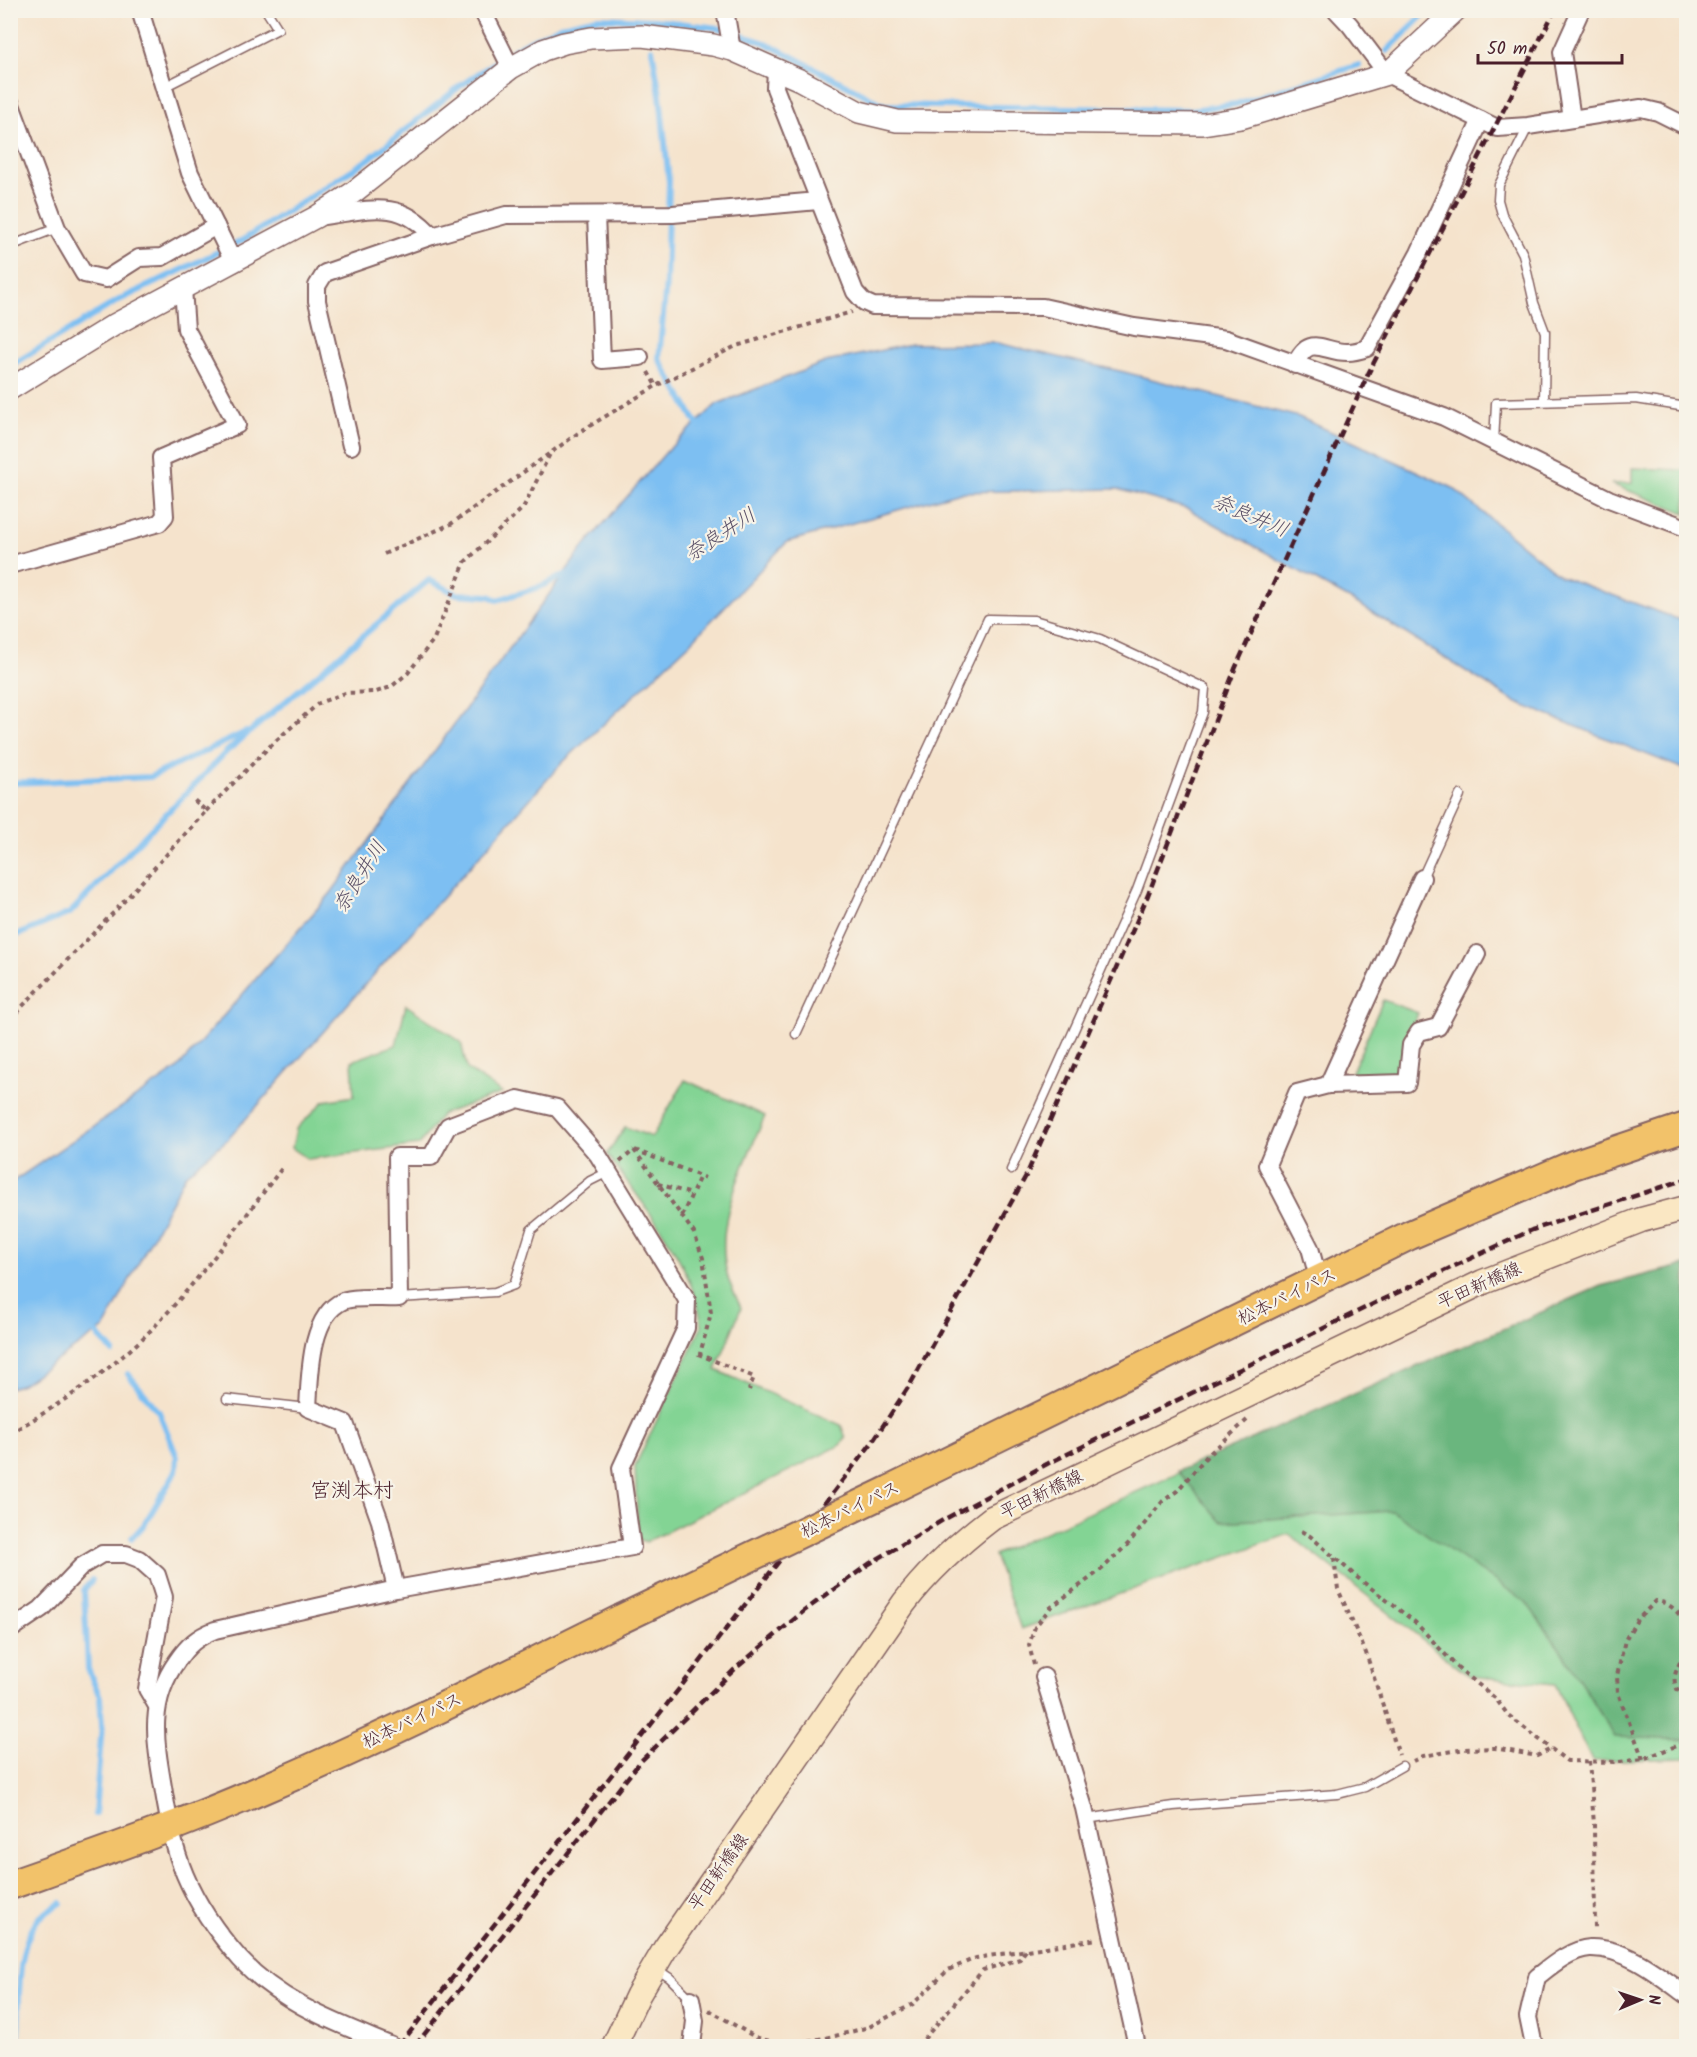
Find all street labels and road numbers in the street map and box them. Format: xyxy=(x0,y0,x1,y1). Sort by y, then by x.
street label: 平田新橋線 xyxy=(1433,1255,1527,1318)
street label: 松本バイパス xyxy=(1233,1261,1342,1334)
street label: 平田新橋線 xyxy=(995,1463,1088,1528)
street label: 松本バイパス xyxy=(796,1474,905,1547)
street label: 松本バイパス xyxy=(358,1685,468,1757)
street label: 平田新橋線 xyxy=(682,1828,757,1918)

